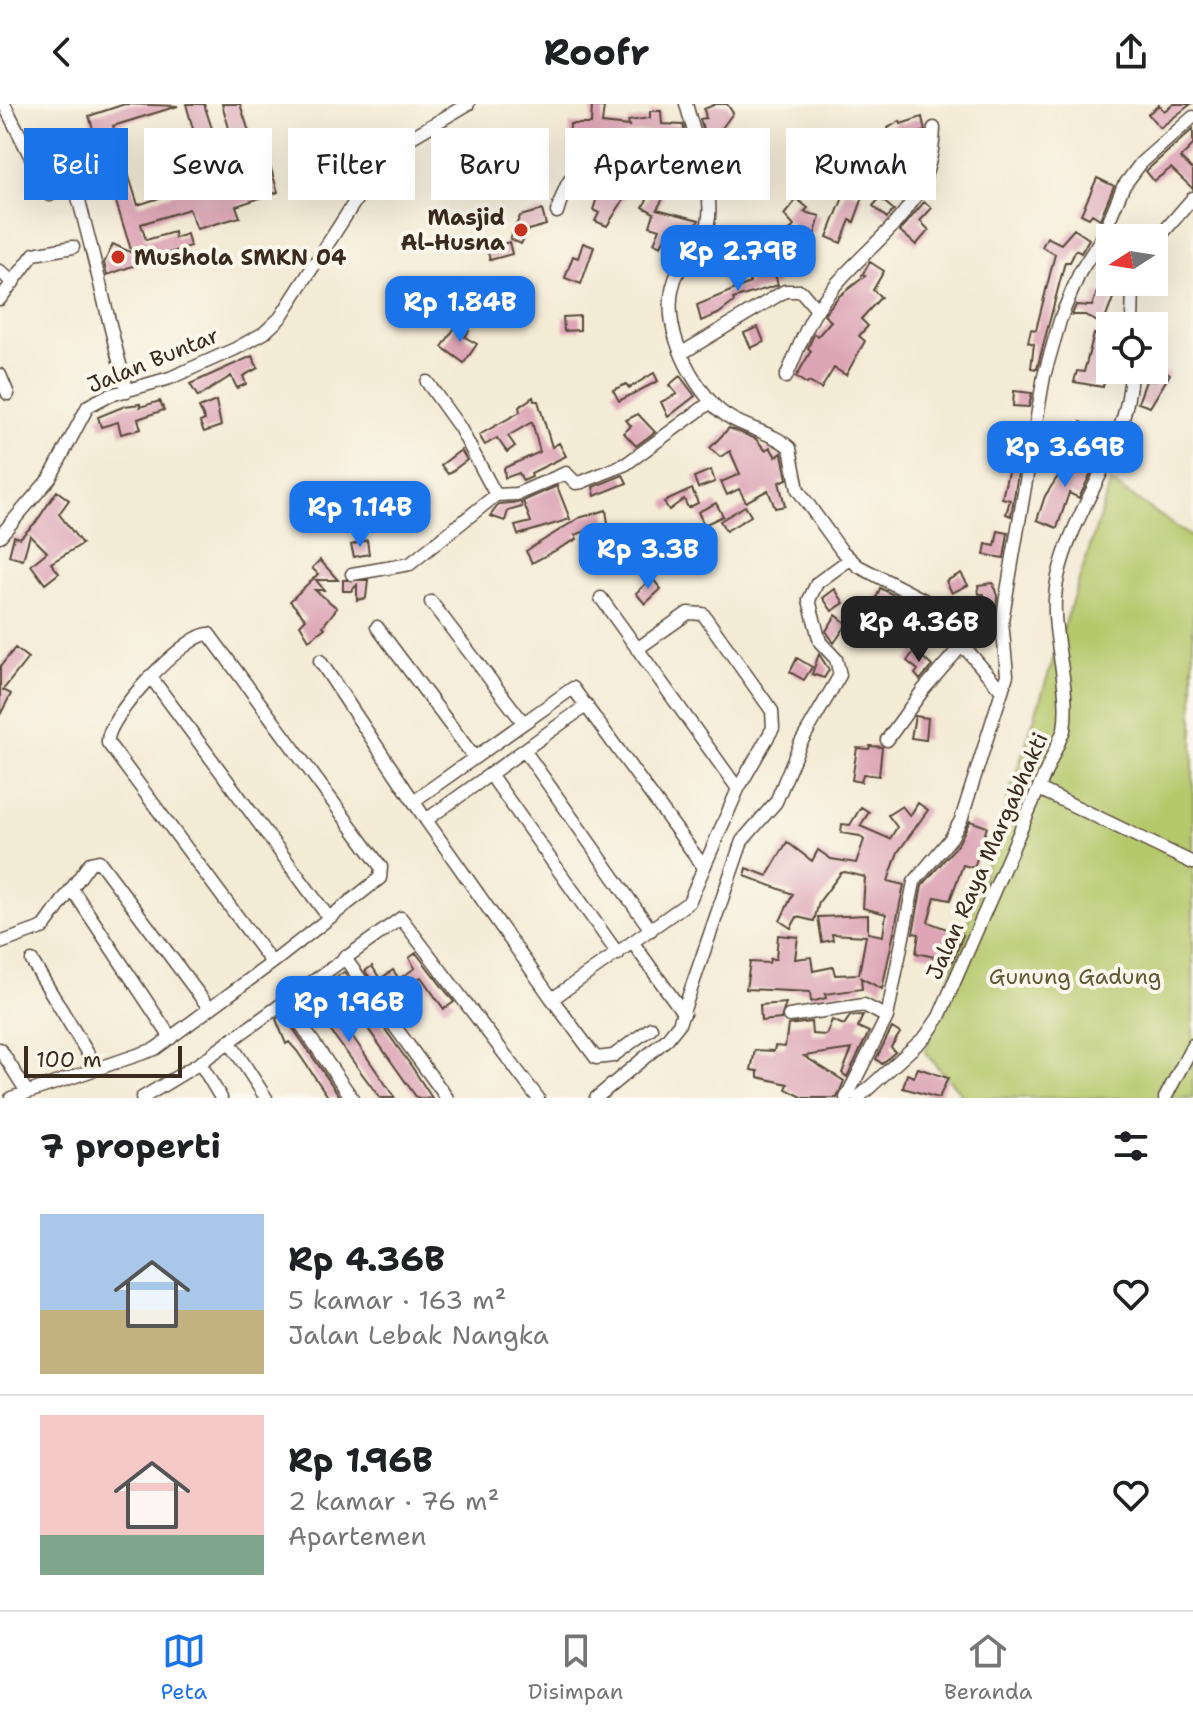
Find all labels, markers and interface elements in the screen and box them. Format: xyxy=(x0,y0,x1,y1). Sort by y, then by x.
text: Roofr xyxy=(544,28,649,77)
icon: back xyxy=(40,30,84,74)
icon: share xyxy=(1109,30,1153,74)
chip: Beli xyxy=(24,128,128,200)
chip: Sewa xyxy=(144,128,272,200)
chip: Filter xyxy=(288,128,415,200)
chip: Baru xyxy=(431,128,549,200)
chip: Apartemen xyxy=(565,128,770,200)
chip: Rumah xyxy=(786,128,936,200)
place label: Masjid Al-Husna xyxy=(400,203,505,257)
marker: Masjid Al-Husna xyxy=(512,221,530,239)
north arrow xyxy=(1096,224,1168,296)
map controls xyxy=(1096,224,1168,384)
pin: Rp 2.79B xyxy=(655,225,821,293)
text: Rp 2.79B xyxy=(679,233,797,268)
place label: Mushola SMKN 04 xyxy=(134,243,347,272)
marker: Mushola SMKN 04 xyxy=(109,248,127,266)
pin: Rp 1.84B xyxy=(377,276,543,344)
text: Rp 1.84B xyxy=(403,284,517,319)
button: locate xyxy=(1096,312,1168,384)
street label: Jalan Buntar xyxy=(83,320,223,400)
pin: Rp 3.69B xyxy=(982,421,1148,489)
text: Rp 3.69B xyxy=(1005,429,1125,464)
pin: Rp 1.14B xyxy=(277,481,443,549)
text: Rp 1.14B xyxy=(307,489,413,524)
pin: Rp 3.3B xyxy=(574,523,722,591)
text: Rp 3.3B xyxy=(597,531,699,566)
pin: Rp 4.36B xyxy=(836,596,1002,664)
text: Rp 4.36B xyxy=(859,604,979,639)
street label: Jalan Raya Margabhakti xyxy=(919,728,1055,984)
park label: Gunung Gadung xyxy=(989,962,1161,991)
pin: Rp 1.96B xyxy=(266,976,432,1044)
text: Rp 1.96B xyxy=(294,984,404,1019)
scale bar xyxy=(24,1042,182,1078)
text: 100 m xyxy=(36,1045,102,1074)
text: 7 properti xyxy=(40,1123,221,1169)
icon: filters xyxy=(1109,1124,1153,1168)
text: Rp 4.36B xyxy=(288,1236,445,1282)
icon: home xyxy=(104,1246,200,1342)
icon: heart xyxy=(1109,1272,1153,1316)
text: 5 kamar · 163 m² xyxy=(288,1282,507,1317)
text: Jalan Lebak Nangka xyxy=(288,1317,549,1352)
text: Rp 1.96B xyxy=(288,1437,433,1483)
icon: home xyxy=(104,1447,200,1543)
icon: heart xyxy=(1109,1473,1153,1517)
text: 2 kamar · 76 m² xyxy=(288,1483,499,1518)
text: Apartemen xyxy=(288,1518,427,1553)
tab: Peta xyxy=(160,1629,207,1706)
tab: Disimpan xyxy=(528,1629,623,1706)
tab: Beranda xyxy=(944,1629,1033,1706)

